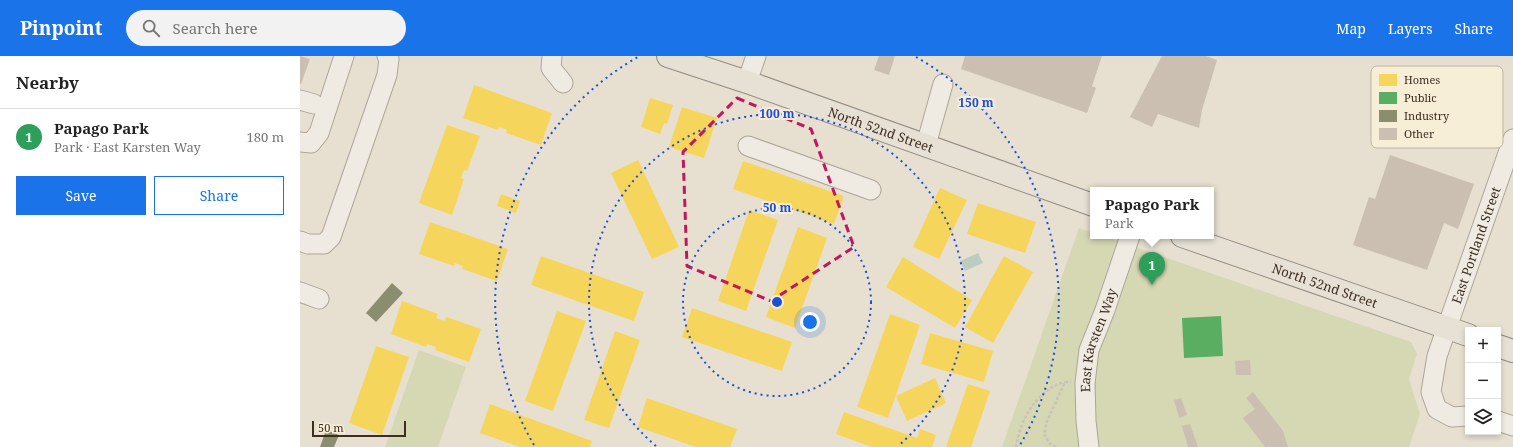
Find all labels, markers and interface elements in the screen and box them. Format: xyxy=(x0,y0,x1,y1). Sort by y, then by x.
search box xyxy=(126,10,406,46)
text: Pinpoint xyxy=(20,15,102,41)
icon: search xyxy=(140,17,162,39)
text: Search here xyxy=(172,18,258,38)
text: Map xyxy=(1336,19,1366,38)
text: Layers xyxy=(1388,19,1433,38)
text: Share xyxy=(1455,19,1493,38)
legend xyxy=(1371,66,1503,148)
text: Nearby xyxy=(16,71,79,94)
text: Homes xyxy=(1404,72,1440,87)
text: Public xyxy=(1404,90,1437,105)
text: 150 m xyxy=(958,94,994,111)
street label: North 52nd Street xyxy=(826,103,936,157)
text: 100 m xyxy=(759,105,795,122)
text: Industry xyxy=(1404,108,1450,123)
text: Papago Park xyxy=(54,118,149,138)
text: Other xyxy=(1404,126,1435,141)
text: 1 xyxy=(25,128,33,146)
text: 180 m xyxy=(247,128,284,146)
text: Park · East Karsten Way xyxy=(54,138,201,156)
button: Save xyxy=(16,176,146,215)
button: Share xyxy=(154,176,284,215)
street label: East Portland Street xyxy=(1447,184,1505,306)
popup xyxy=(1090,187,1214,239)
text: Papago Park xyxy=(1105,194,1199,214)
text: 50 m xyxy=(763,199,791,216)
text: Park xyxy=(1105,214,1134,232)
pin: 1 xyxy=(1139,252,1165,285)
street label: North 52nd Street xyxy=(1270,259,1380,312)
street label: East Karsten Way xyxy=(1076,285,1121,393)
centre of rings xyxy=(770,295,784,309)
your location xyxy=(800,312,820,332)
map controls xyxy=(1465,327,1501,435)
button: + xyxy=(1465,327,1501,363)
button: − xyxy=(1465,363,1501,399)
button: layers xyxy=(1465,399,1501,435)
scale bar xyxy=(312,419,406,438)
text: 50 m xyxy=(318,420,344,435)

